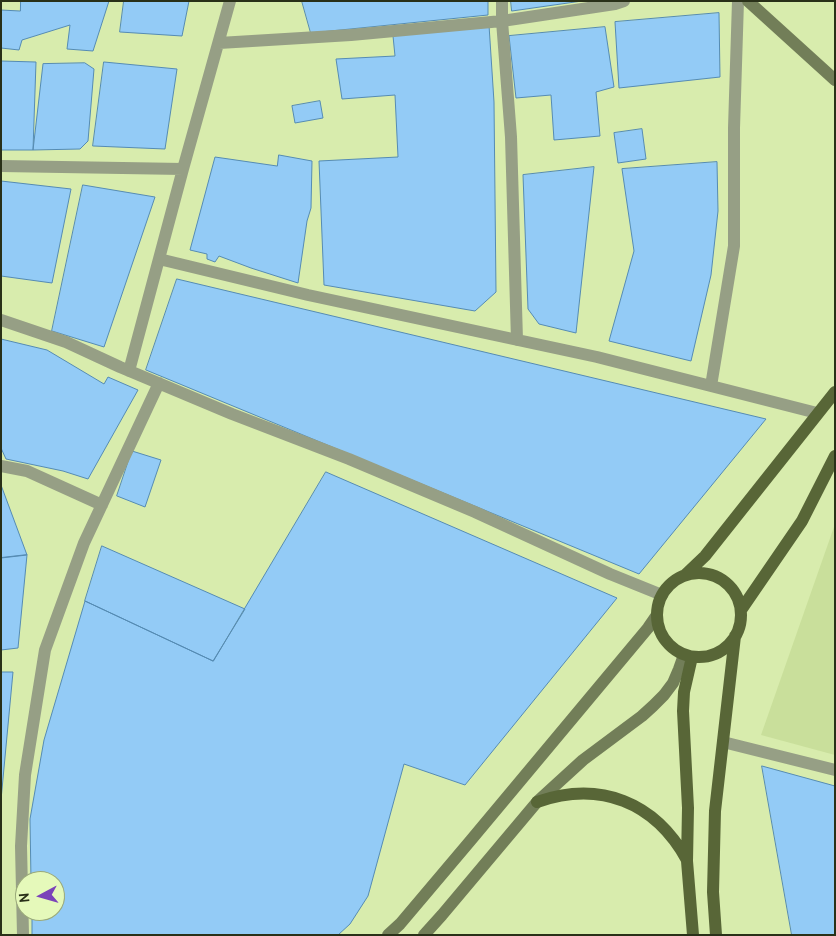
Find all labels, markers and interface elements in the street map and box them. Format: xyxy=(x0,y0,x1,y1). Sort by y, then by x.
north arrow xyxy=(15,871,65,921)
text: N xyxy=(17,892,35,903)

